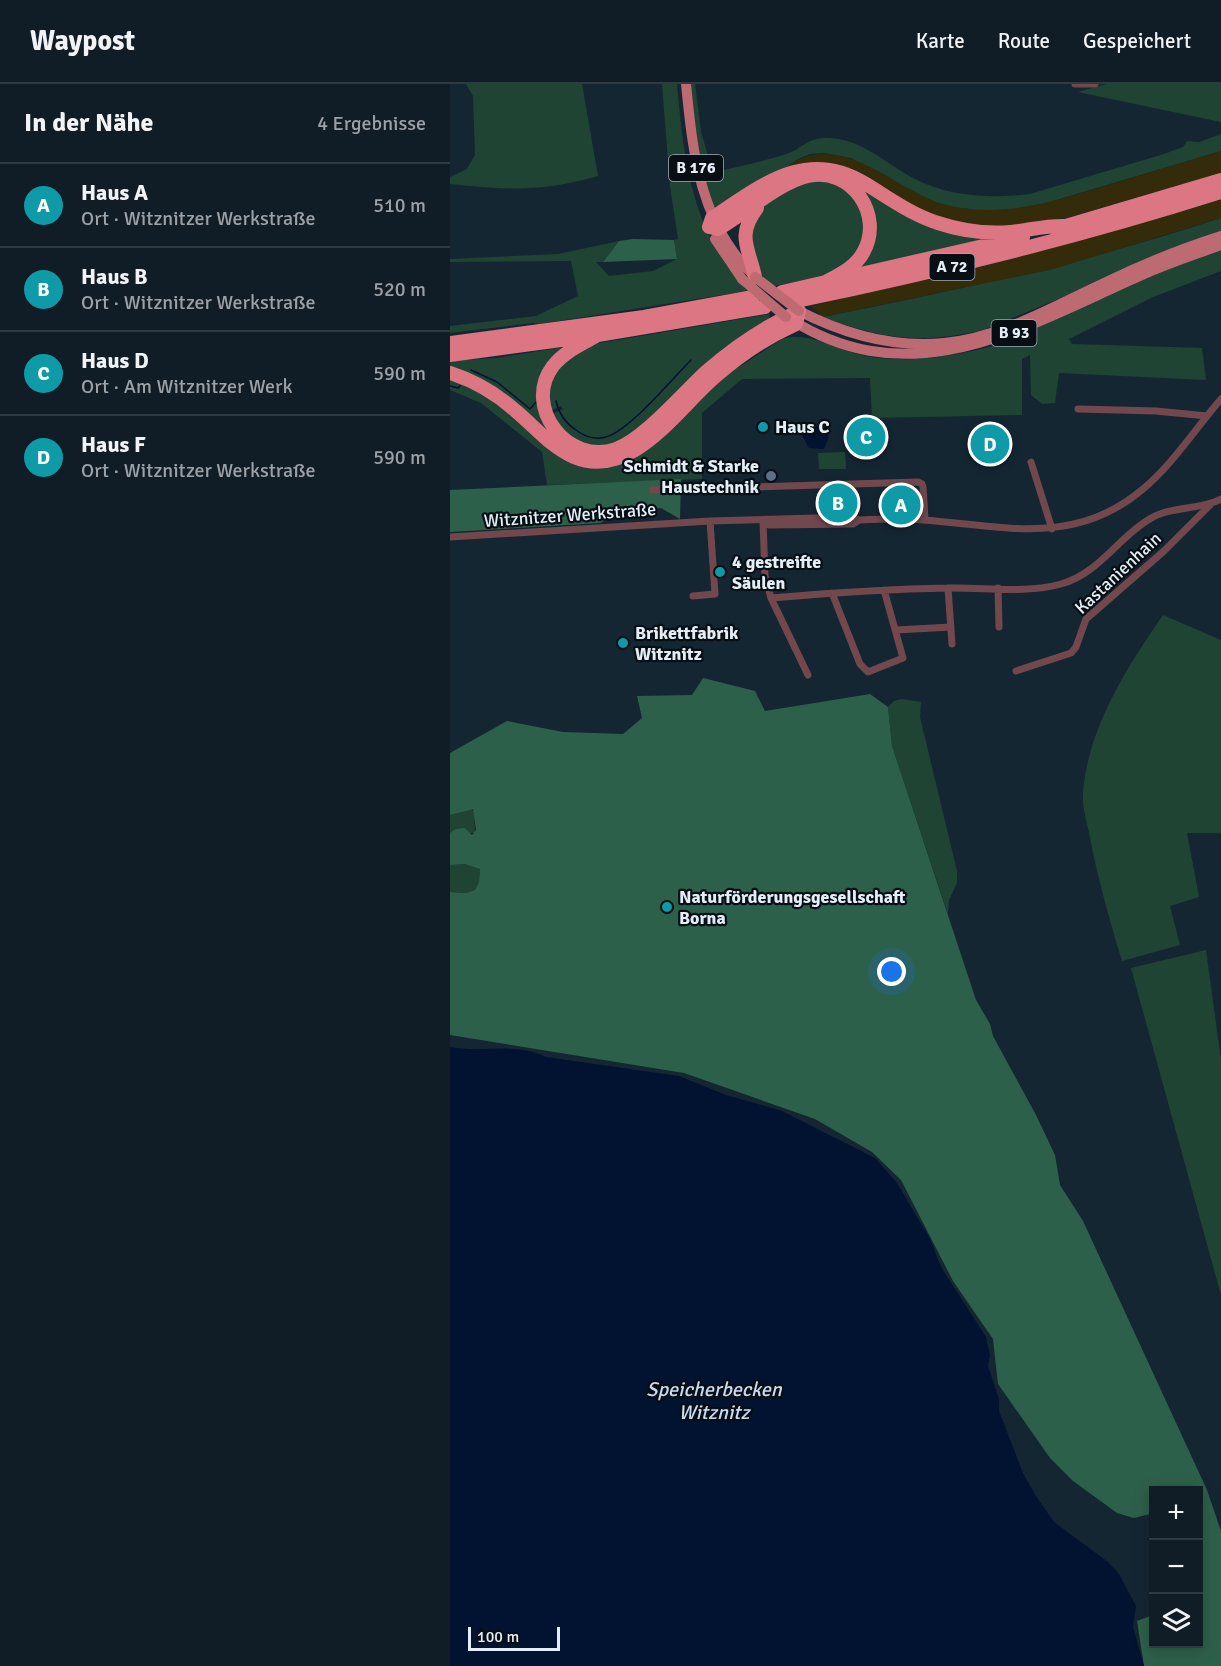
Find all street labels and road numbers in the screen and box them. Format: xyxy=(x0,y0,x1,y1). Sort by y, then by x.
road number: B 176 xyxy=(669,155,723,181)
road number: A 72 xyxy=(930,254,974,280)
road number: B 93 xyxy=(992,320,1036,346)
street label: Witznitzer Werkstraße xyxy=(483,498,657,532)
street label: Kastanienhain xyxy=(1070,527,1166,619)

